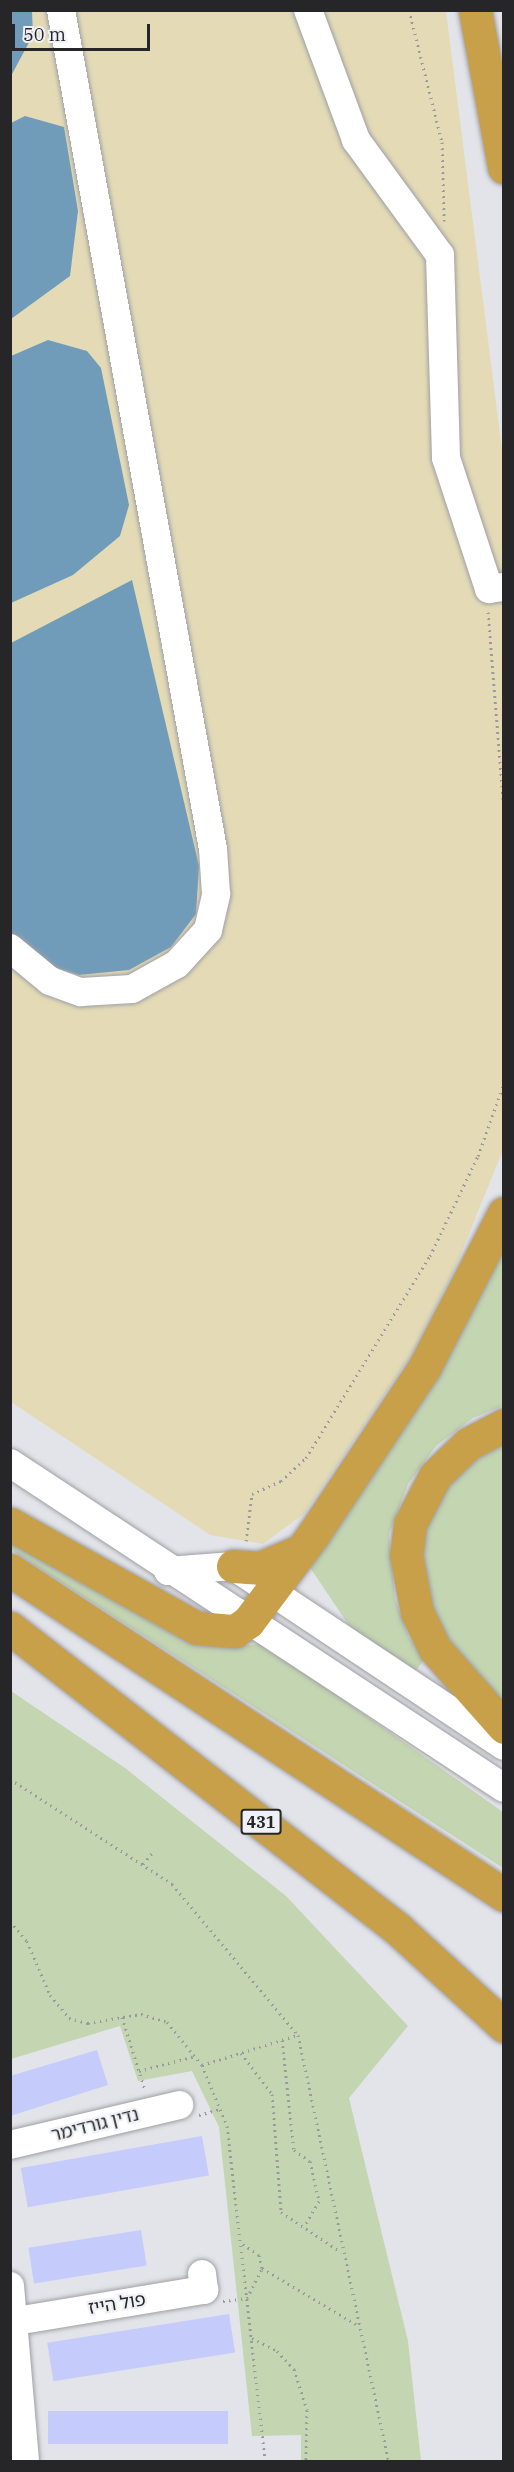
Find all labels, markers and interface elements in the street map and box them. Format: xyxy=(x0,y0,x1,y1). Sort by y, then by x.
scale bar xyxy=(15,12,153,50)
text: 50 m xyxy=(23,23,66,46)
road number: 431 xyxy=(240,1809,282,1835)
street label: נדין גורדימר xyxy=(49,2104,141,2146)
street label: פול הייז xyxy=(87,2289,147,2319)

